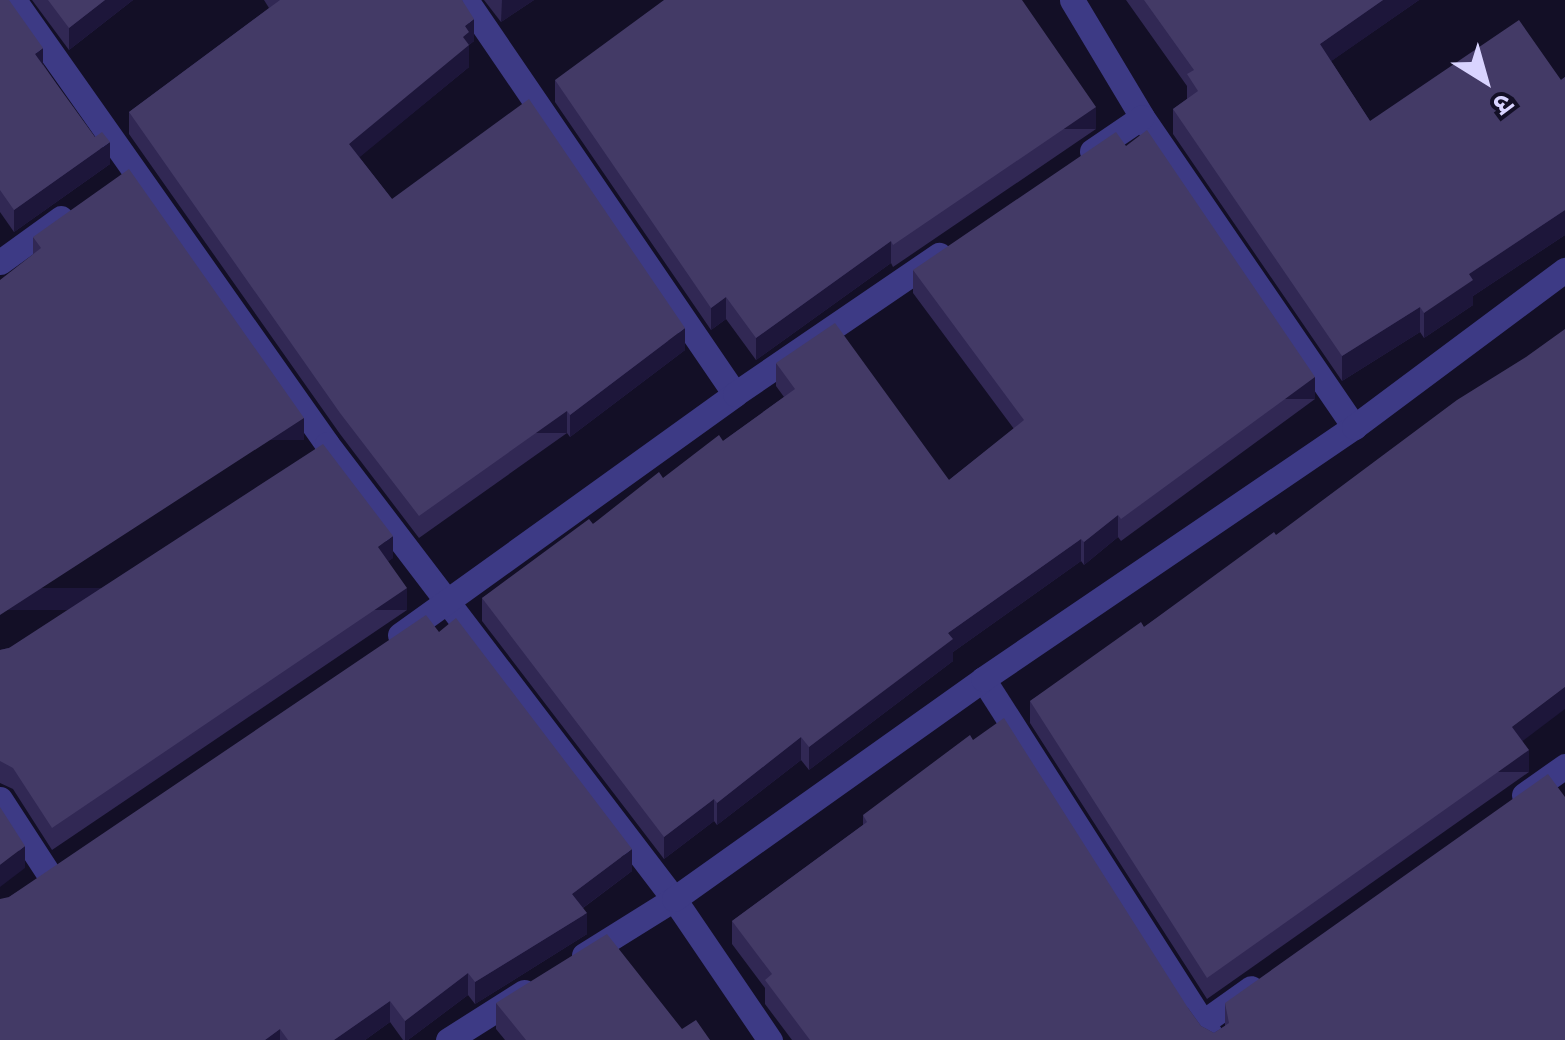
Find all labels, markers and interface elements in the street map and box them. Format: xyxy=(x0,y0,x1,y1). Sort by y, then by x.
north arrow xyxy=(1435,30,1535,130)
text: उ xyxy=(1486,85,1520,122)

